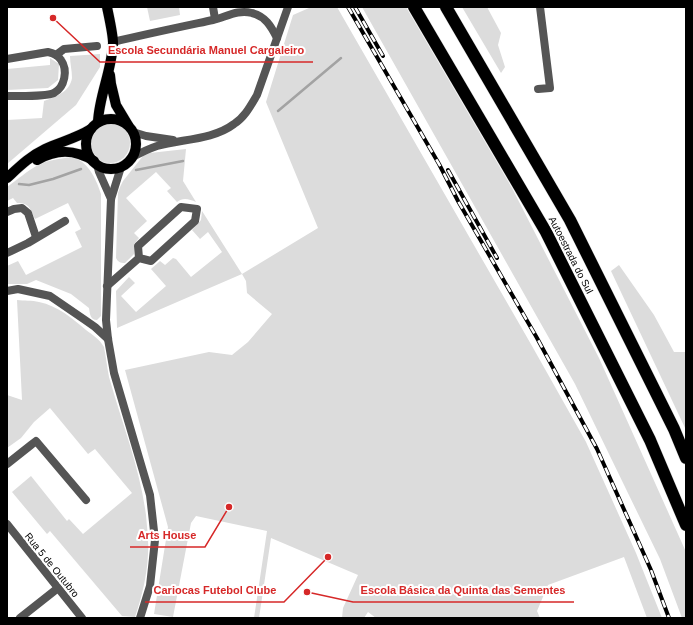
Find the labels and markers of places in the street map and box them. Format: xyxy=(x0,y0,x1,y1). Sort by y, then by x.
callout: Escola Secundária Manuel Cargaleiro xyxy=(100,39,313,62)
callout: Arts House xyxy=(130,524,205,547)
callout: Cariocas Futebol Clube xyxy=(145,579,284,602)
callout: Escola Básica da Quinta das Sementes xyxy=(353,579,574,602)

